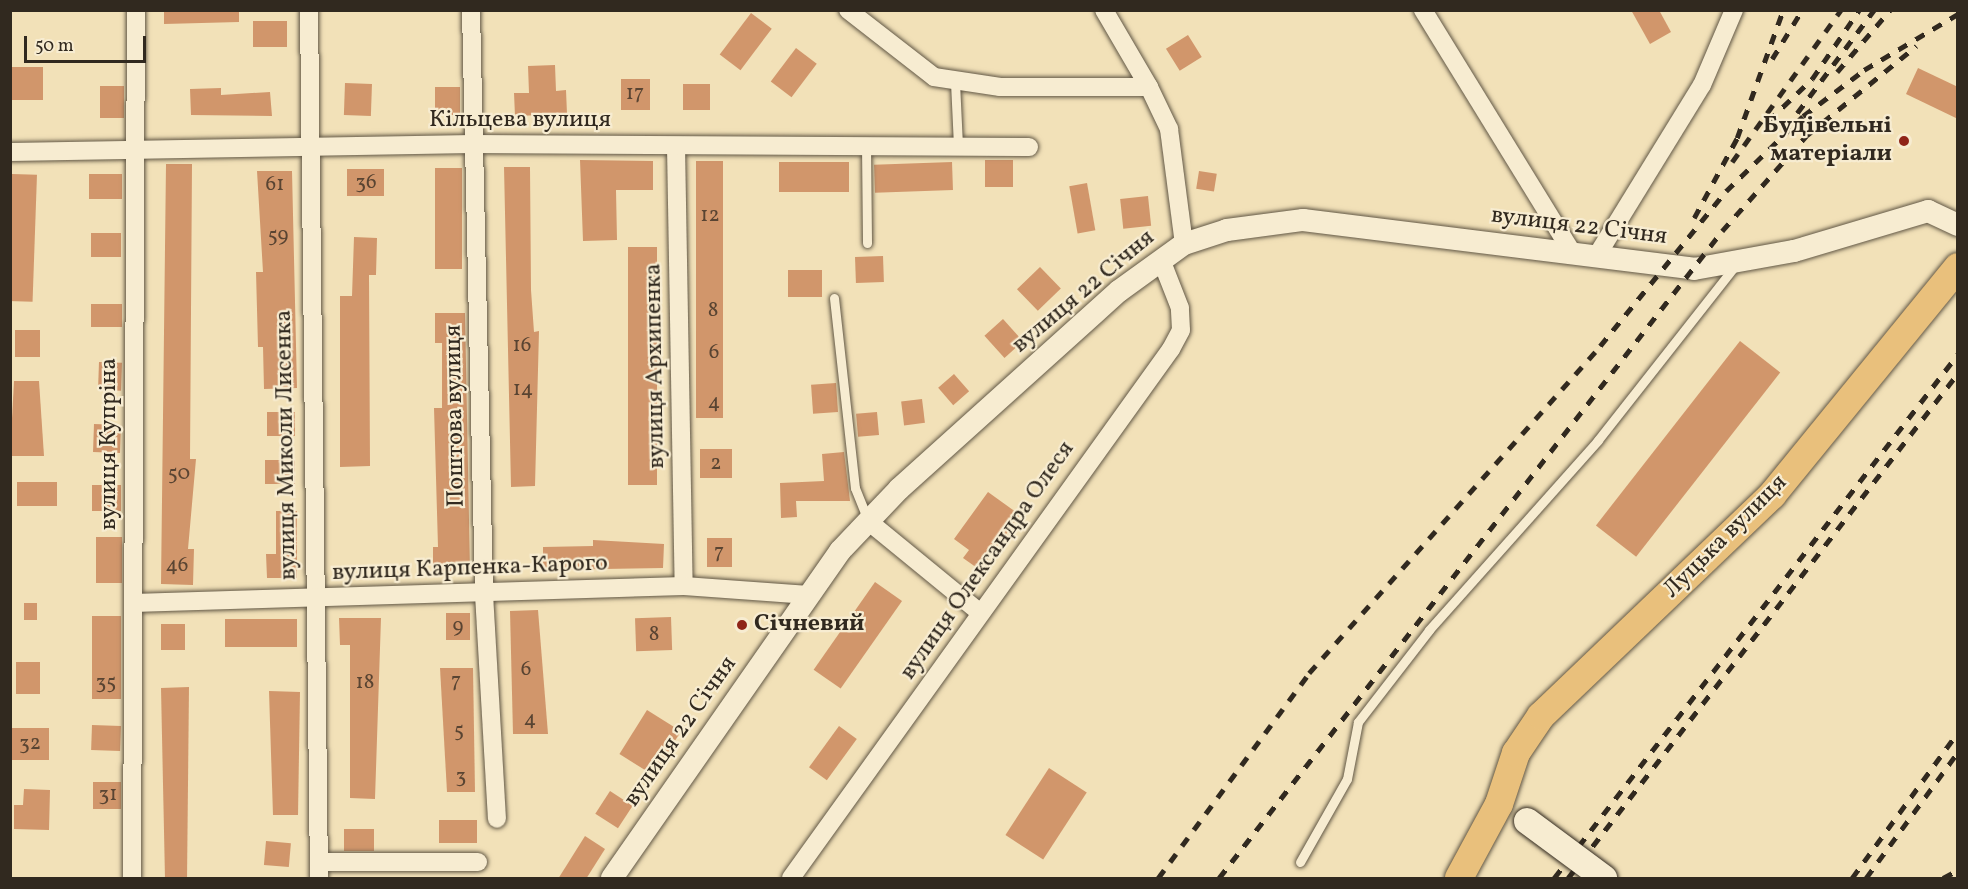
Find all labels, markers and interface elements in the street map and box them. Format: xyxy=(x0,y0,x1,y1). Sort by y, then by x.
scale bar xyxy=(27,24,148,62)
text: 50 m xyxy=(35,34,74,59)
house number: 17 xyxy=(626,81,644,107)
street label: Кільцева вулиця xyxy=(429,107,611,135)
place label: Будівельні матеріали xyxy=(1763,113,1892,169)
marker: Будівельні матеріали xyxy=(1897,134,1911,148)
house number: 36 xyxy=(355,170,377,196)
house number: 61 xyxy=(266,172,284,198)
street label: вулиця 22 Січня xyxy=(1489,202,1669,252)
house number: 12 xyxy=(700,203,720,229)
house number: 59 xyxy=(268,223,288,249)
street label: вулиця 22 Січня xyxy=(1007,224,1161,360)
street label: вулиця Архипенка xyxy=(640,263,672,469)
house number: 8 xyxy=(708,298,718,324)
street label: вулиця Миколи Лисенка xyxy=(270,310,304,580)
street label: Поштова вулиця xyxy=(440,324,472,508)
house number: 16 xyxy=(513,333,531,359)
house number: 6 xyxy=(709,340,719,366)
street label: вулиця Купріна xyxy=(96,358,124,530)
house number: 14 xyxy=(513,377,533,403)
house number: 4 xyxy=(708,390,720,416)
street label: вулиця Олександра Олеся xyxy=(895,436,1081,686)
house number: 2 xyxy=(710,451,722,477)
house number: 50 xyxy=(168,461,190,487)
street label: Луцька вулиця xyxy=(1658,469,1794,605)
house number: 7 xyxy=(714,540,724,566)
street label: вулиця Карпенка-Карого xyxy=(332,550,608,588)
house number: 46 xyxy=(166,553,188,579)
place label: Січневий xyxy=(754,611,865,639)
house number: 9 xyxy=(453,614,463,640)
marker: Січневий xyxy=(735,618,749,632)
house number: 8 xyxy=(649,622,659,648)
street label: вулиця 22 Січня xyxy=(618,651,744,813)
house number: 6 xyxy=(521,657,531,683)
house number: 7 xyxy=(451,669,461,695)
house number: 35 xyxy=(96,670,116,696)
house number: 18 xyxy=(356,670,374,696)
house number: 4 xyxy=(524,707,536,733)
house number: 5 xyxy=(454,718,464,744)
house number: 32 xyxy=(19,731,41,757)
house number: 3 xyxy=(456,764,466,790)
house number: 31 xyxy=(99,782,117,808)

